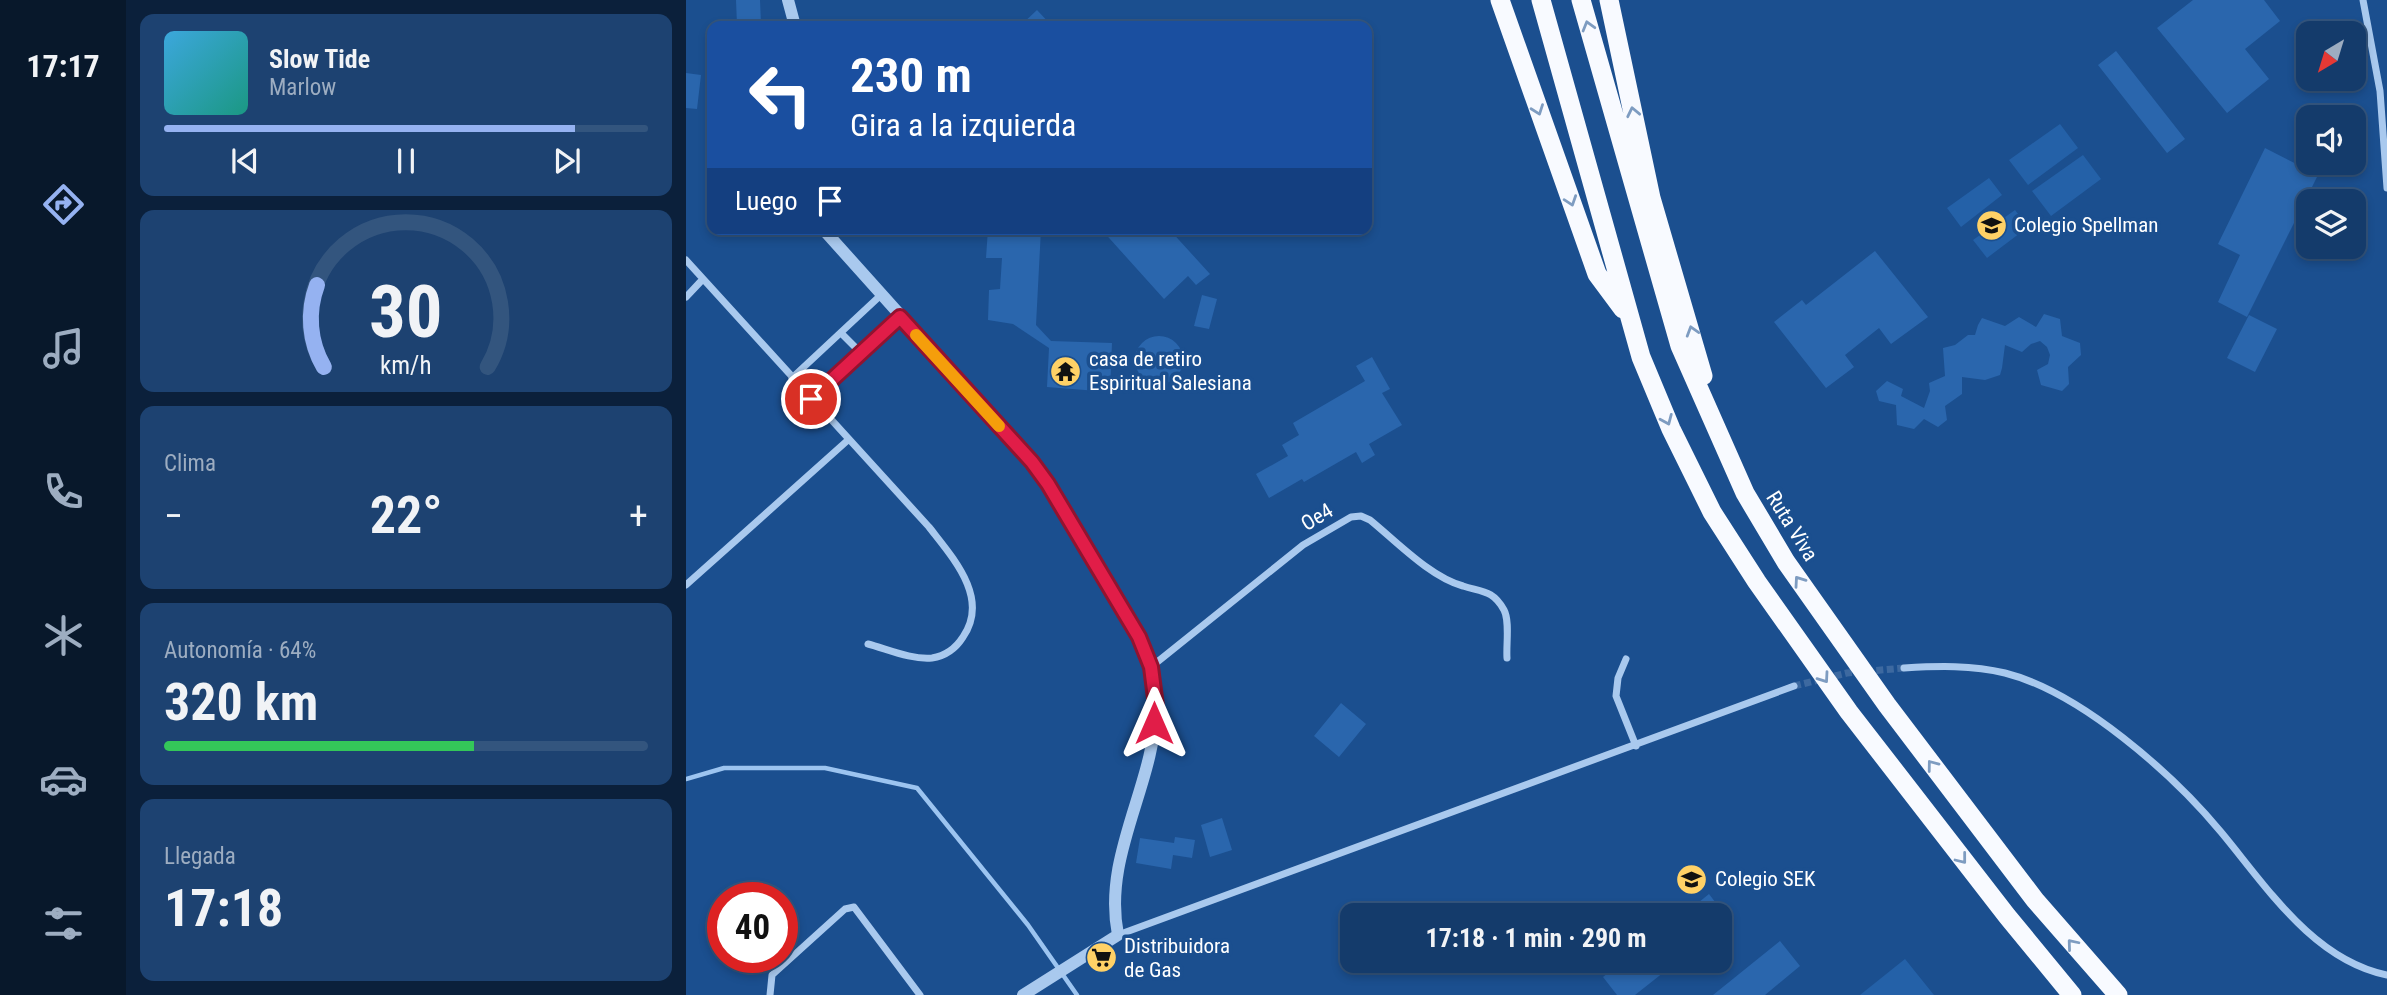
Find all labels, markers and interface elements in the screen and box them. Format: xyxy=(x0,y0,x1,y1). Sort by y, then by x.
one-way arrow xyxy=(1582,20,1596,32)
north arrow xyxy=(2296,21,2366,91)
map controls xyxy=(2296,21,2366,259)
text: Slow Tide xyxy=(269,44,370,74)
text: 17:17 xyxy=(26,47,100,85)
text: 230 m xyxy=(850,47,972,104)
icon: left xyxy=(735,49,826,140)
text: Marlow xyxy=(269,74,336,101)
one-way arrow xyxy=(1530,104,1544,116)
button: sound xyxy=(2296,105,2366,175)
text: Gira a la izquierda xyxy=(850,106,1076,144)
one-way arrow xyxy=(1626,106,1641,118)
icon: previous xyxy=(226,142,264,180)
icon: pause xyxy=(387,142,425,180)
icon: next xyxy=(548,142,586,180)
icon: directions xyxy=(39,180,88,229)
icon: arrive xyxy=(811,182,849,220)
text: Luego xyxy=(735,186,797,216)
button: layers xyxy=(2296,189,2366,259)
one-way arrow xyxy=(1563,194,1577,207)
school or university icon: Colegio Spellman xyxy=(1974,208,2008,242)
place label: Colegio Spellman xyxy=(2014,213,2158,237)
text: 30 xyxy=(369,270,443,356)
icon: music xyxy=(39,324,88,373)
one-way arrow xyxy=(1685,325,1700,337)
place label: casa de retiro Espiritual Salesiana xyxy=(1089,347,1252,395)
text: km/h xyxy=(380,351,432,380)
temple icon: casa de retiro Espiritual Salesiana xyxy=(1049,354,1083,388)
pin xyxy=(781,369,841,429)
icon: arrive xyxy=(792,380,830,418)
one-way arrow xyxy=(1659,413,1673,425)
text: Clima xyxy=(164,450,216,477)
icon: phone xyxy=(39,467,88,516)
text: 22° xyxy=(370,485,442,546)
street label: Ruta Viva xyxy=(1761,487,1823,565)
text: − xyxy=(164,494,183,538)
text: + xyxy=(629,494,648,538)
street label: Oe4 xyxy=(1297,498,1337,536)
one-way arrow xyxy=(1795,576,1807,589)
icon: climate xyxy=(39,611,88,660)
text: Autonomía · 64% xyxy=(164,637,316,664)
one-way arrow xyxy=(1816,670,1828,683)
text: 320 km xyxy=(164,672,318,733)
position arrow xyxy=(1117,686,1191,760)
icon: car xyxy=(39,755,88,804)
one-way arrow xyxy=(1928,760,1941,773)
text: Llegada xyxy=(164,843,236,870)
one-way arrow xyxy=(1954,851,1967,863)
school or university icon: Colegio SEK xyxy=(1675,862,1709,896)
place label: Colegio SEK xyxy=(1715,867,1816,891)
text: 17:18 xyxy=(164,878,283,939)
speed limit sign: 40 xyxy=(707,882,798,973)
icon: filters xyxy=(39,899,88,948)
text: 17:18 · 1 min · 290 m xyxy=(1426,923,1646,953)
place label: Distribuidora de Gas xyxy=(1124,934,1230,982)
one-way arrow xyxy=(2068,939,2080,952)
supermarket icon: Distribuidora de Gas xyxy=(1084,941,1118,975)

